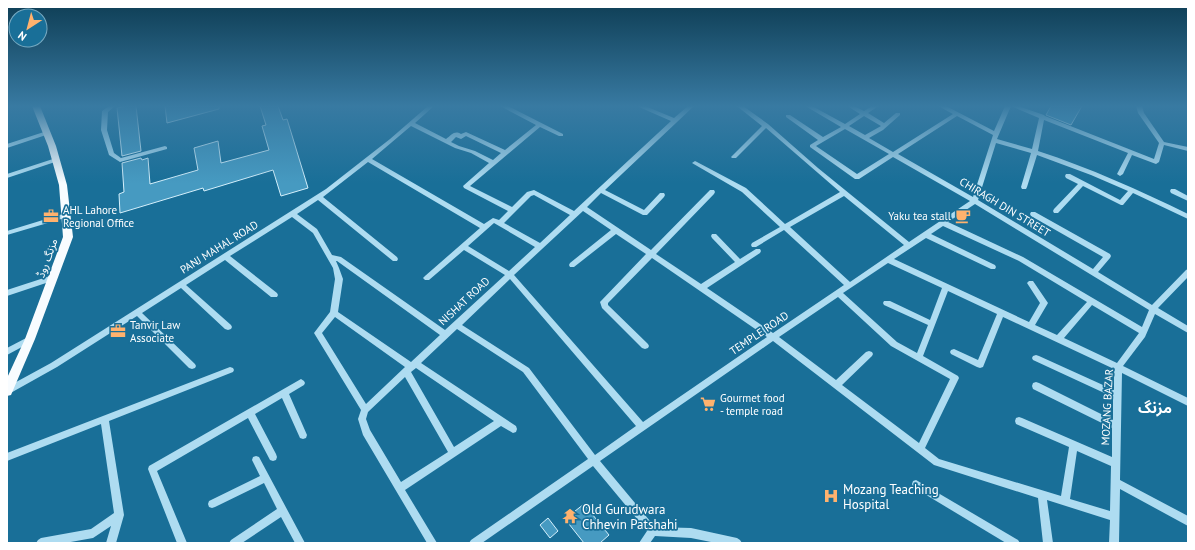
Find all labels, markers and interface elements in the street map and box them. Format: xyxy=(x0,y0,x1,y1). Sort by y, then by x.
north arrow xyxy=(8,8,48,48)
text: N xyxy=(15,28,29,44)
street label: CHIRAGH DIN STREET xyxy=(957,174,1053,240)
place label: AHL Lahore Regional Office xyxy=(63,203,135,230)
office icon: AHL Lahore Regional Office xyxy=(42,207,60,225)
cafe icon: Yaku tea stall xyxy=(954,207,972,225)
place label: Yaku tea stall xyxy=(888,209,952,223)
street label: PANJ MAHAL ROAD xyxy=(177,217,261,277)
street label: مزنگ روڈ xyxy=(33,236,61,279)
street label: NISHAT ROAD xyxy=(435,274,493,328)
street label: TEMPLE ROAD xyxy=(727,308,791,358)
place label: Tanvir Law Associate xyxy=(130,318,180,345)
office icon: Tanvir Law Associate xyxy=(109,322,127,340)
street label: MOZANG BAZAR xyxy=(1098,368,1116,446)
place label: Gourmet food - temple road xyxy=(720,391,785,418)
supermarket icon: Gourmet food - temple road xyxy=(699,395,717,413)
district label: مزنگ xyxy=(1138,398,1172,417)
place label: Mozang Teaching Hospital xyxy=(843,481,939,513)
hospital icon: Mozang Teaching Hospital xyxy=(822,487,840,505)
place label: Old Gurudwara Chhevin Patshahi xyxy=(582,501,678,533)
temple icon: Old Gurudwara Chhevin Patshahi xyxy=(561,507,579,525)

